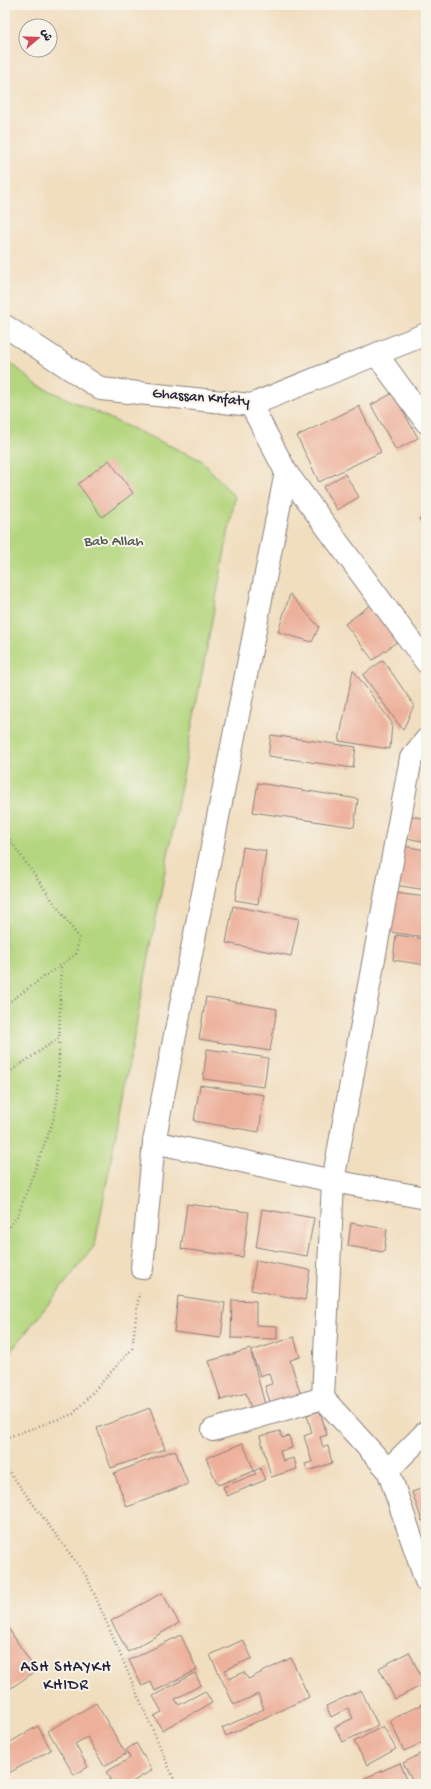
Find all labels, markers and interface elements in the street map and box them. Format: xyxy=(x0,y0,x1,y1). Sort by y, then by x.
north arrow xyxy=(18,18,58,58)
text: ش xyxy=(38,28,53,43)
street label: Ghassan Knfaty xyxy=(152,385,251,411)
park label: Bab Allah xyxy=(83,533,144,551)
district label: ASH SHAYKH KHIDR xyxy=(20,1659,112,1696)

